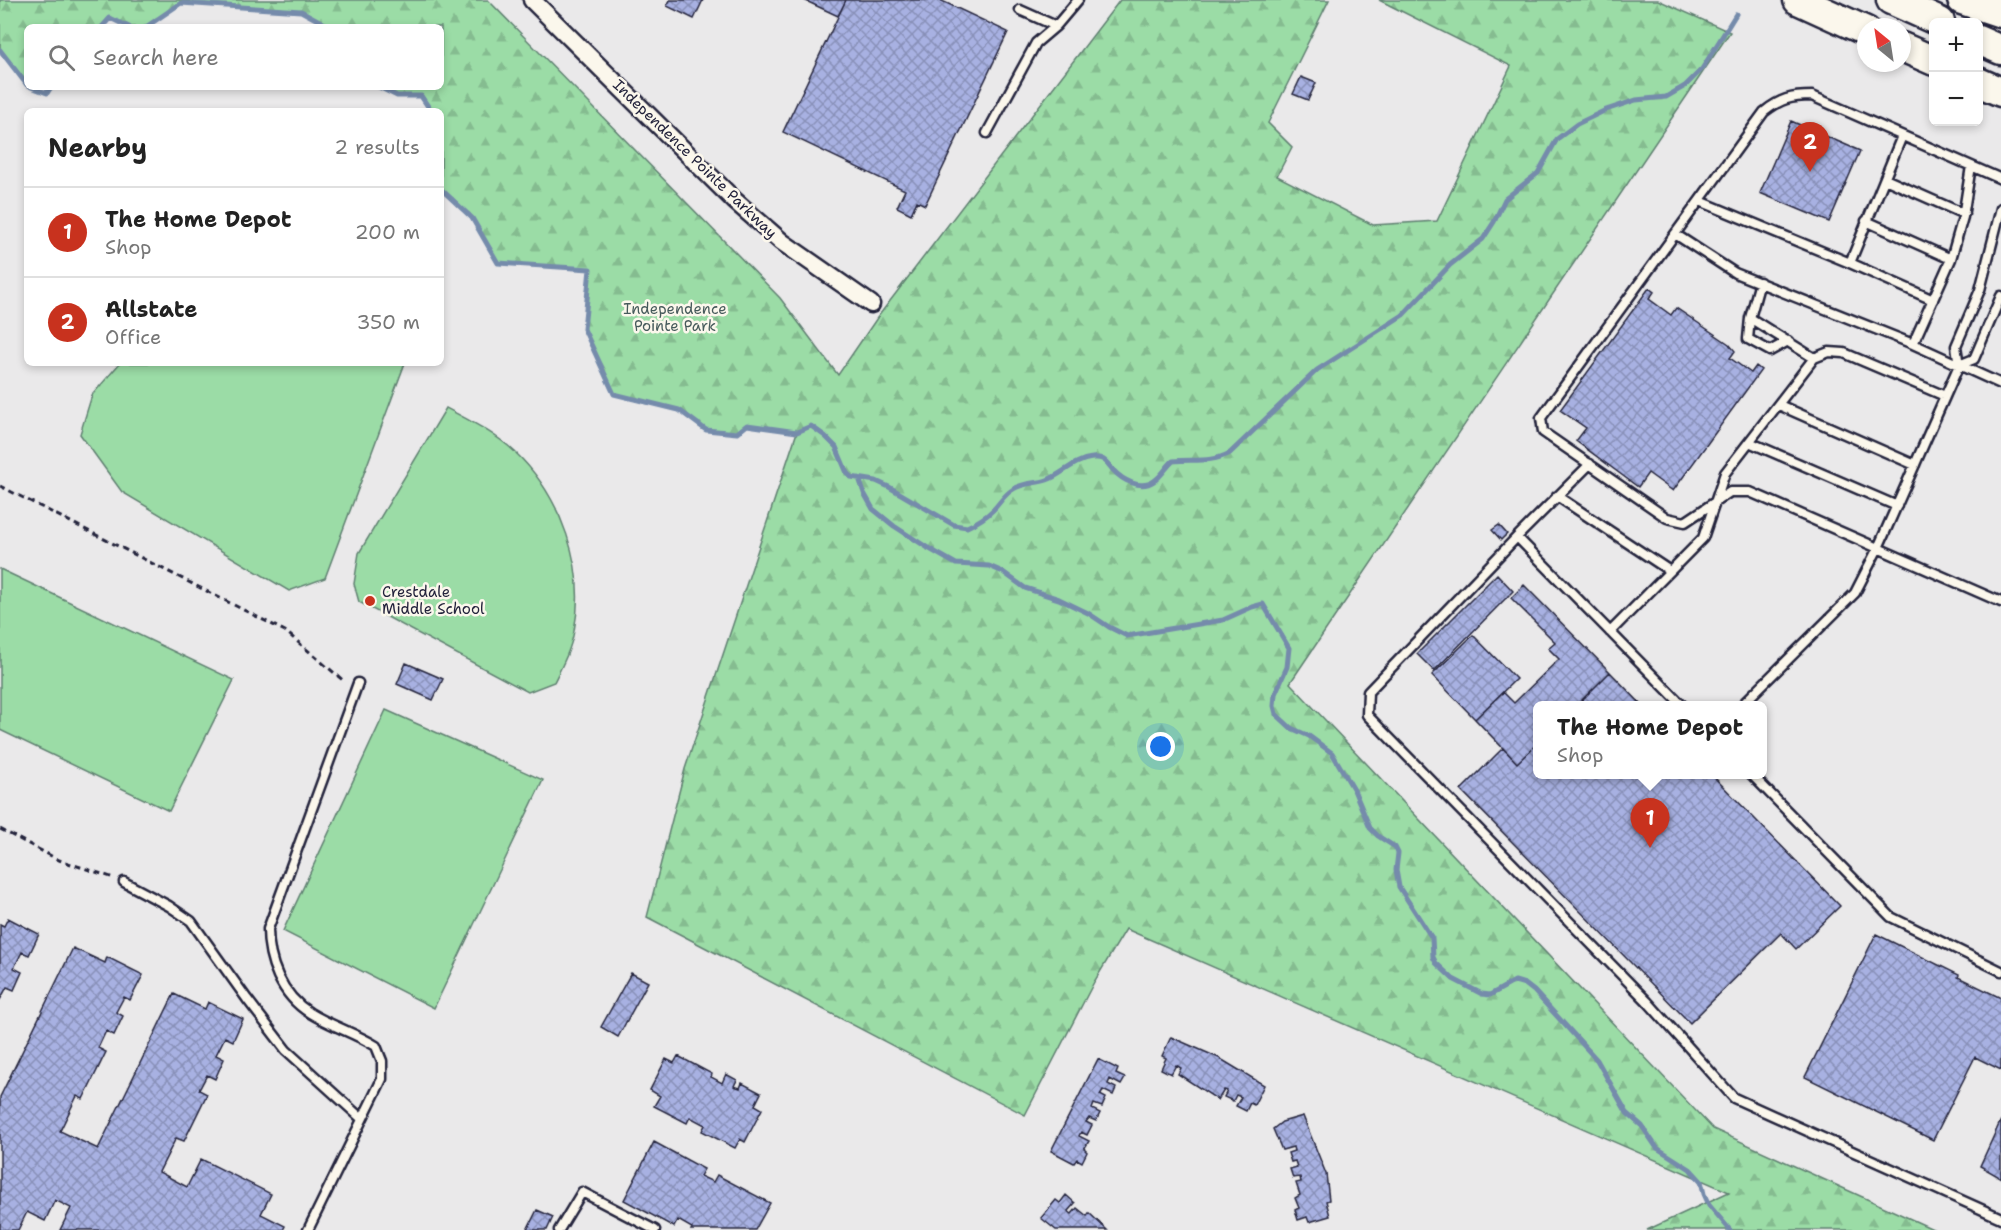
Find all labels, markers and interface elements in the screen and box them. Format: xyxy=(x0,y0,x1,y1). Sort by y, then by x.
north arrow xyxy=(1857,18,1911,72)
map controls xyxy=(1929,18,1983,126)
button: + xyxy=(1929,18,1983,72)
search box xyxy=(24,24,444,90)
icon: search xyxy=(45,41,78,74)
text: Search here xyxy=(93,43,219,72)
button: − xyxy=(1929,72,1983,126)
street label: Independence Pointe Parkway xyxy=(609,75,781,243)
pin: 2 xyxy=(1790,122,1830,172)
text: Nearby xyxy=(48,130,147,165)
text: 2 results xyxy=(334,134,420,160)
text: The Home Depot xyxy=(105,205,291,234)
text: 1 xyxy=(63,219,72,245)
text: 200 m xyxy=(355,219,420,245)
text: Shop xyxy=(105,234,152,260)
text: Allstate xyxy=(105,295,197,324)
park label: Independence Pointe Park xyxy=(623,299,727,336)
text: 2 xyxy=(61,309,75,335)
text: 350 m xyxy=(356,309,420,335)
text: Office xyxy=(105,324,161,350)
place label: Crestdale Middle School xyxy=(382,582,485,619)
marker: Crestdale Middle School xyxy=(363,594,377,608)
popup xyxy=(1533,701,1767,779)
text: The Home Depot xyxy=(1557,713,1743,742)
your location xyxy=(1146,732,1175,761)
text: Shop xyxy=(1557,742,1603,768)
pin: 1 xyxy=(1630,798,1670,848)

